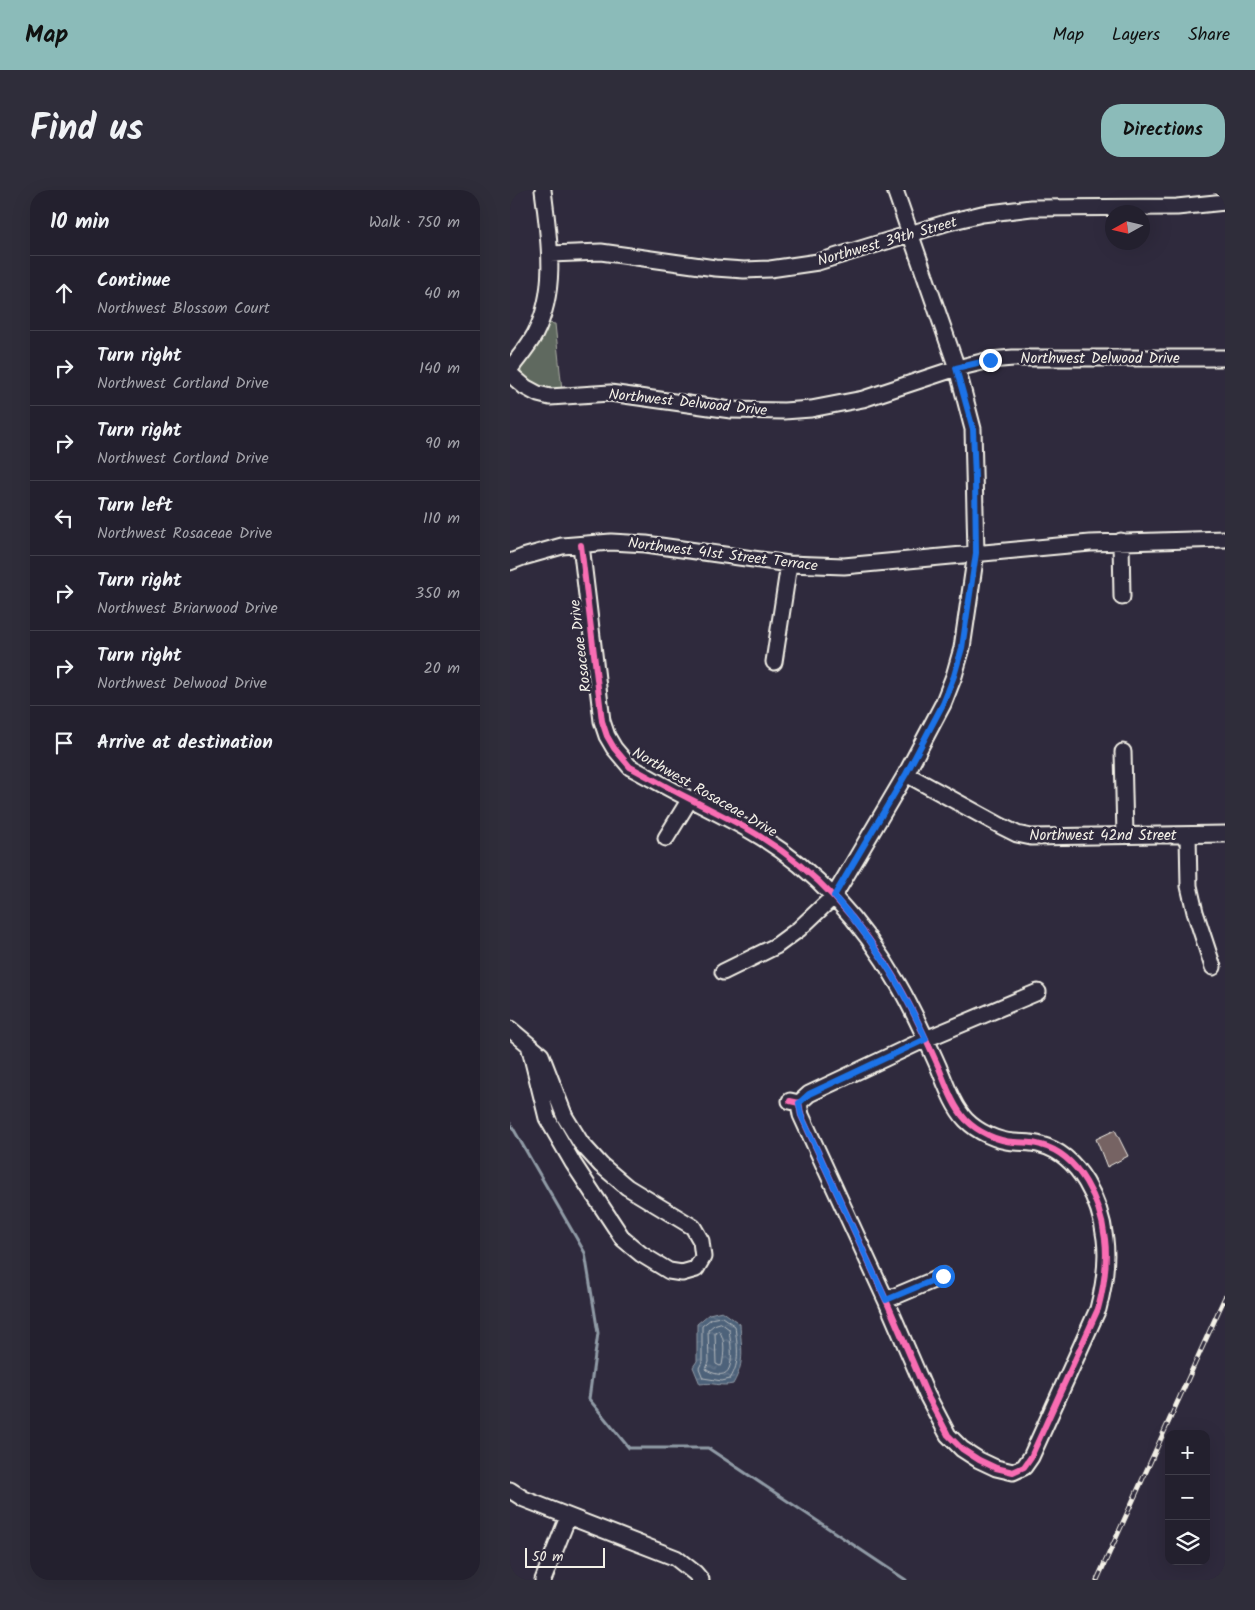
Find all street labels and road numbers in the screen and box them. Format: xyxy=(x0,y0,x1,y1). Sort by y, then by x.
street label: Northwest 39th Street xyxy=(814,210,960,273)
street label: Northwest Delwood Drive xyxy=(1020,347,1180,371)
street label: Northwest Delwood Drive xyxy=(607,383,769,423)
street label: Northwest 41st Street Terrace xyxy=(627,531,819,579)
street label: Rosaceae Drive xyxy=(563,598,599,694)
street label: Northwest Rosaceae Drive xyxy=(627,741,782,844)
street label: Northwest 42nd Street xyxy=(1029,824,1177,848)

